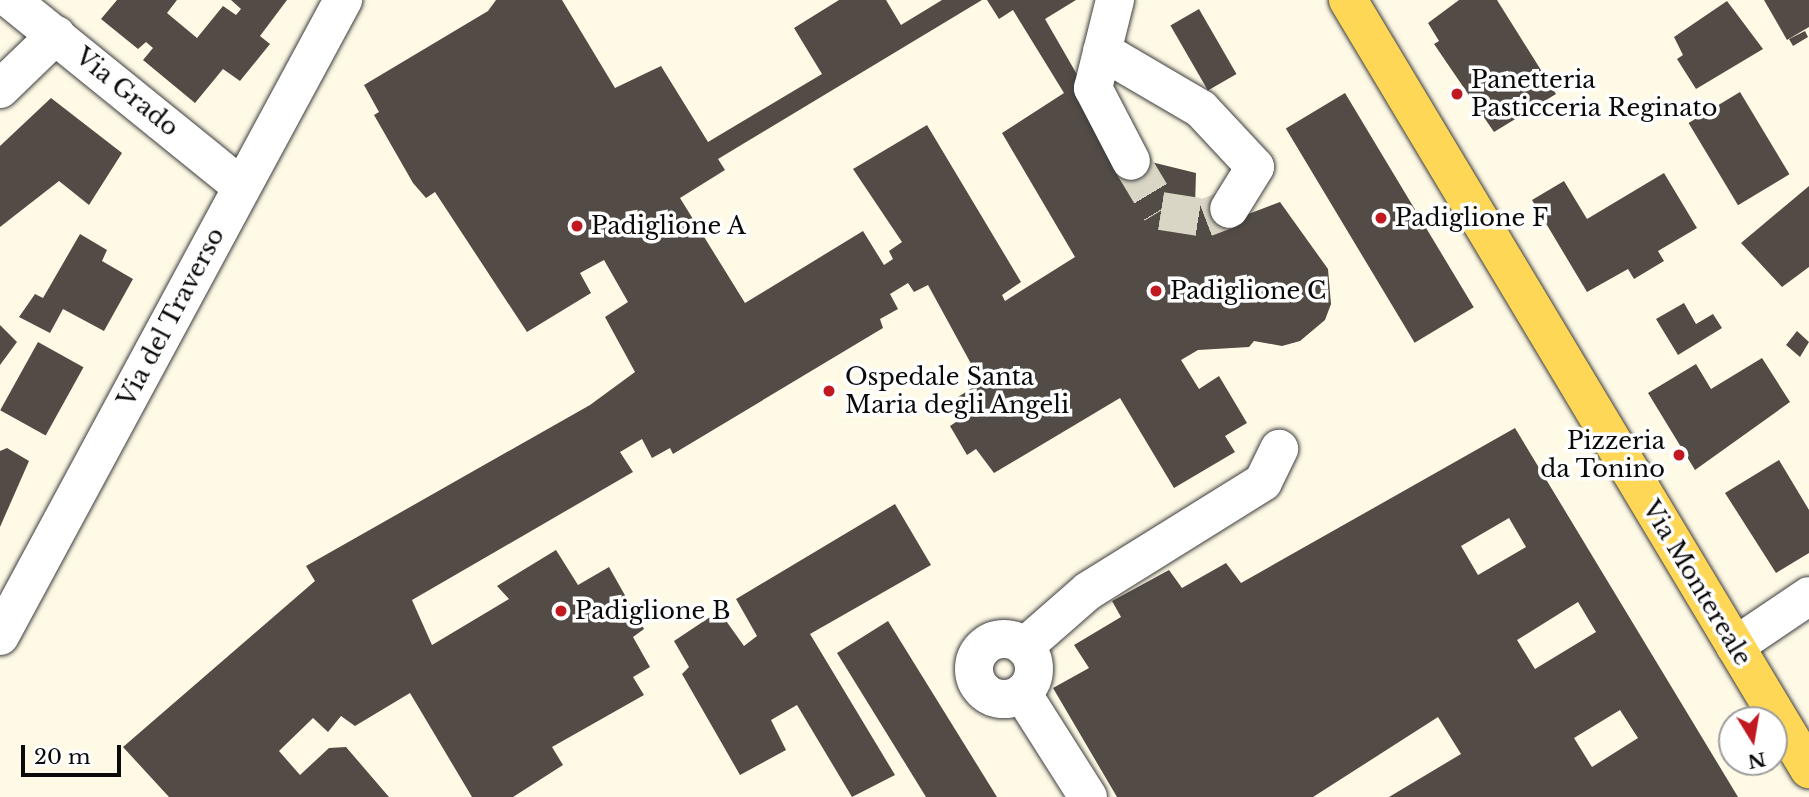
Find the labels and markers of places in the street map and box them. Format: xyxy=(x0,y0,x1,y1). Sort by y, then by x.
place label: Panetteria Pasticceria Reginato xyxy=(1471,66,1718,122)
marker: Panetteria Pasticceria Reginato xyxy=(1449,86,1465,102)
place label: Padiglione F xyxy=(1395,204,1548,232)
marker: Padiglione F xyxy=(1373,210,1389,226)
place label: Padiglione A xyxy=(591,212,747,240)
marker: Padiglione A xyxy=(569,218,585,234)
place label: Padiglione C xyxy=(1170,277,1326,305)
marker: Padiglione C xyxy=(1148,283,1164,299)
place label: Ospedale Santa Maria degli Angeli xyxy=(845,363,1071,419)
marker: Ospedale Santa Maria degli Angeli xyxy=(819,381,839,401)
place label: Pizzeria da Tonino xyxy=(1539,427,1665,483)
marker: Pizzeria da Tonino xyxy=(1671,447,1687,463)
place label: Padiglione B xyxy=(575,597,731,625)
marker: Padiglione B xyxy=(553,603,569,619)

